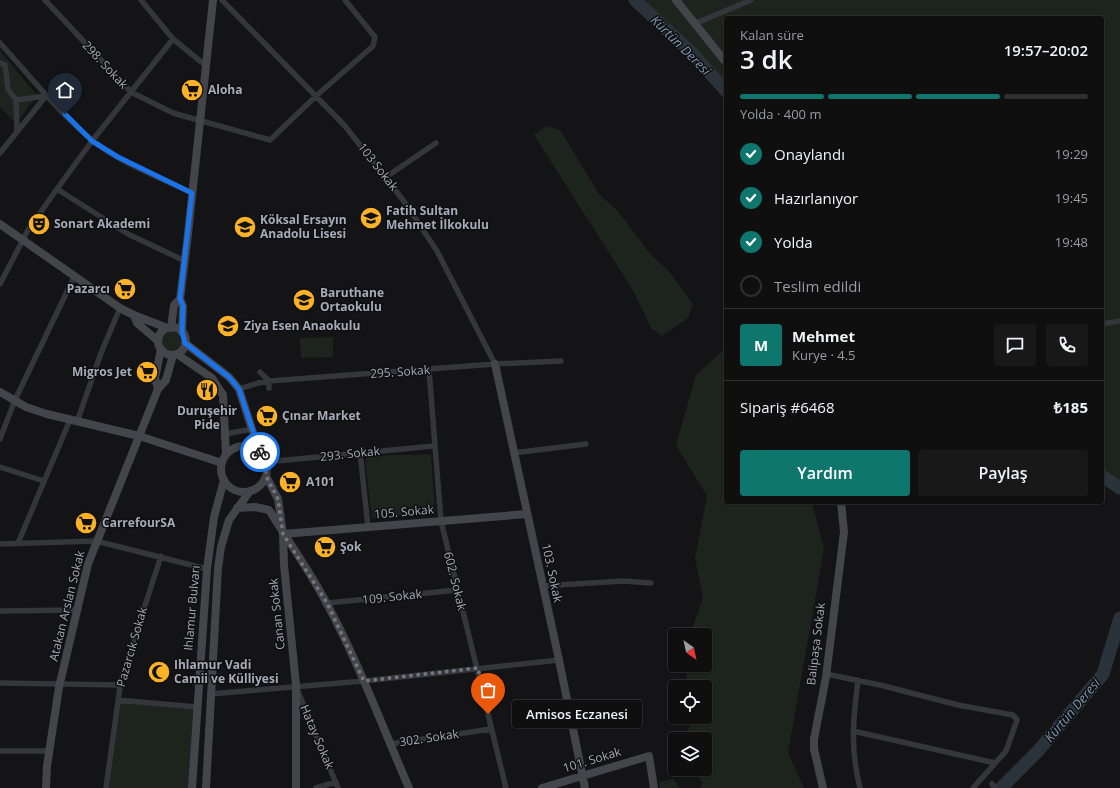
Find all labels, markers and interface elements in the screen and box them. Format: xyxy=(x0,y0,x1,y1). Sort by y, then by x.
water label: Kürtün Deresi xyxy=(647,11,716,80)
text: Kalan süre xyxy=(740,26,804,44)
street label: 298. Sokak xyxy=(79,37,132,93)
text: 19:57–20:02 xyxy=(1004,40,1088,60)
text: 3 dk xyxy=(740,41,793,77)
pin xyxy=(48,73,82,114)
supermarket icon: Aloha xyxy=(179,77,205,103)
icon: home xyxy=(54,79,76,101)
place label: Aloha xyxy=(208,81,243,98)
text: Yolda · 400 m xyxy=(740,105,821,123)
street label: 103 Sokak xyxy=(354,139,403,195)
icon: check xyxy=(740,143,762,165)
text: Onaylandı xyxy=(774,144,845,164)
text: 19:29 xyxy=(1055,145,1088,163)
icon: check xyxy=(740,187,762,209)
text: Hazırlanıyor xyxy=(774,188,858,208)
text: 19:45 xyxy=(1055,189,1088,207)
place label: Fatih Sultan Mehmet İlkokulu xyxy=(386,202,489,233)
school or university icon: Fatih Sultan Mehmet İlkokulu xyxy=(358,205,384,231)
theatre icon: Sonart Akademi xyxy=(26,211,52,237)
place label: Köksal Ersayın Anadolu Lisesi xyxy=(260,211,347,242)
school or university icon: Köksal Ersayın Anadolu Lisesi xyxy=(232,214,258,240)
place label: Sonart Akademi xyxy=(54,215,150,232)
icon: check xyxy=(740,231,762,253)
text: Yolda xyxy=(774,232,813,252)
text: 19:48 xyxy=(1055,233,1088,251)
supermarket icon: Pazarcı xyxy=(112,276,138,302)
text: Teslim edildi xyxy=(774,276,861,296)
place label: Pazarcı xyxy=(67,280,110,297)
place label: Baruthane Ortaokulu xyxy=(320,284,384,315)
school or university icon: Baruthane Ortaokulu xyxy=(291,287,317,313)
school or university icon: Ziya Esen Anaokulu xyxy=(215,313,241,339)
place label: Ziya Esen Anaokulu xyxy=(244,317,360,334)
button: chat xyxy=(994,324,1036,366)
button: phone xyxy=(1046,324,1088,366)
text: Mehmet xyxy=(792,326,855,346)
text: M xyxy=(754,335,768,355)
text: Kurye · 4.5 xyxy=(792,346,856,364)
supermarket icon: Migros Jet xyxy=(134,359,160,385)
street label: 295. Sokak xyxy=(369,361,431,382)
place label: Migros Jet xyxy=(72,363,132,380)
restaurant icon: Duruşehir Pide xyxy=(194,377,220,403)
text: Sipariş #6468 xyxy=(740,397,834,417)
text: ₺185 xyxy=(1054,397,1088,417)
place label: Duruşehir Pide xyxy=(177,402,238,433)
supermarket icon: Çınar Market xyxy=(254,403,280,429)
place label: Çınar Market xyxy=(282,407,361,424)
courier xyxy=(240,432,280,472)
icon: bike xyxy=(249,441,271,463)
street label: 293. Sokak xyxy=(319,442,381,465)
button: Yardım xyxy=(740,450,910,496)
button: Paylaş xyxy=(918,450,1088,496)
supermarket icon: A101 xyxy=(277,469,303,495)
place label: A101 xyxy=(306,473,335,490)
street label: 105. Sokak xyxy=(373,500,435,523)
supermarket icon: CarrefourSA xyxy=(73,510,99,536)
place label: CarrefourSA xyxy=(102,514,176,531)
supermarket icon: Şok xyxy=(312,534,338,560)
place label: Şok xyxy=(340,538,362,555)
street label: 103. Sokak xyxy=(538,542,567,605)
street label: Atakan Arslan Sokak xyxy=(45,548,89,663)
street label: 602. Sokak xyxy=(440,550,471,613)
street label: Ihlamur Bulvarı xyxy=(179,565,204,651)
street label: Canan Sokak xyxy=(264,577,289,651)
street label: 109. Sokak xyxy=(361,585,423,608)
street label: Balipaşa Sokak xyxy=(802,601,829,686)
street label: Pazarcık Sokak xyxy=(112,604,151,689)
north arrow xyxy=(668,628,712,672)
map controls xyxy=(668,628,712,776)
place label: Ihlamur Vadi Camii ve Külliyesi xyxy=(174,656,279,687)
mosque icon: Ihlamur Vadi Camii ve Külliyesi xyxy=(146,659,172,685)
pin xyxy=(471,673,505,714)
water label: Kürtün Deresi xyxy=(1040,674,1104,746)
icon: bag xyxy=(477,679,499,701)
button: locate xyxy=(668,680,712,724)
callout: Amisos Eczanesi xyxy=(512,700,642,728)
street label: Hatay Sokak xyxy=(296,702,339,772)
text: Amisos Eczanesi xyxy=(526,705,628,723)
street label: 302. Sokak xyxy=(398,725,460,750)
button: layers xyxy=(668,732,712,776)
street label: 101. Sokak xyxy=(561,742,624,776)

